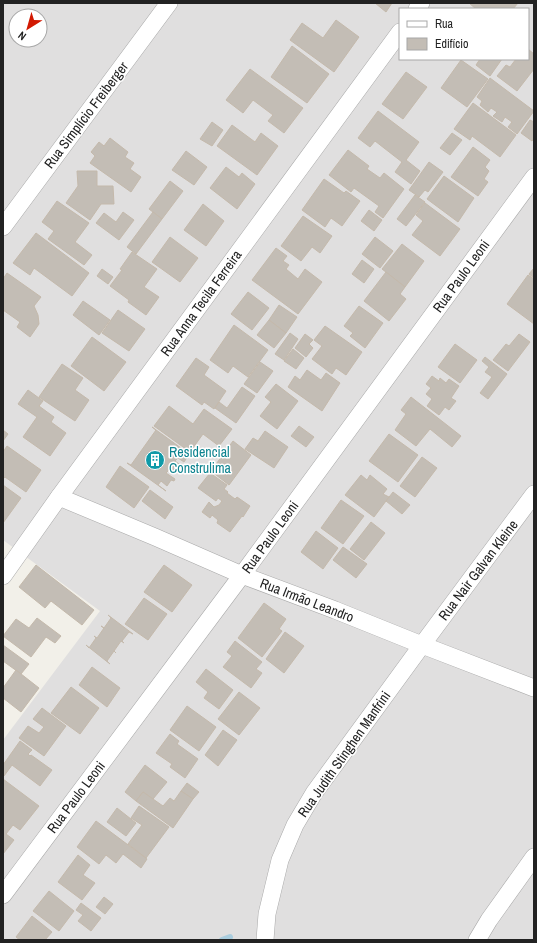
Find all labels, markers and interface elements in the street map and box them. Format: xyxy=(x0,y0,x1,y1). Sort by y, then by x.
north arrow xyxy=(8,8,48,48)
legend xyxy=(399,8,529,60)
text: Rua xyxy=(435,16,454,32)
text: N xyxy=(15,28,29,44)
text: Edifício xyxy=(435,36,468,52)
street label: Rua Simplício Freiberger xyxy=(40,58,132,172)
street label: Rua Paulo Leoni xyxy=(429,236,493,316)
street label: Rua Anna Tecila Ferreira xyxy=(156,246,246,360)
place label: Residencial Construlima xyxy=(169,443,231,477)
building icon: Residencial Construlima xyxy=(144,449,166,471)
street label: Rua Paulo Leoni xyxy=(238,497,302,577)
street label: Rua Nair Galvan Kleine xyxy=(434,516,522,624)
street label: Rua Irmão Leandro xyxy=(258,574,356,626)
street label: Rua Judith Stinghen Manfrini xyxy=(294,687,394,821)
street label: Rua Paulo Leoni xyxy=(43,757,109,837)

